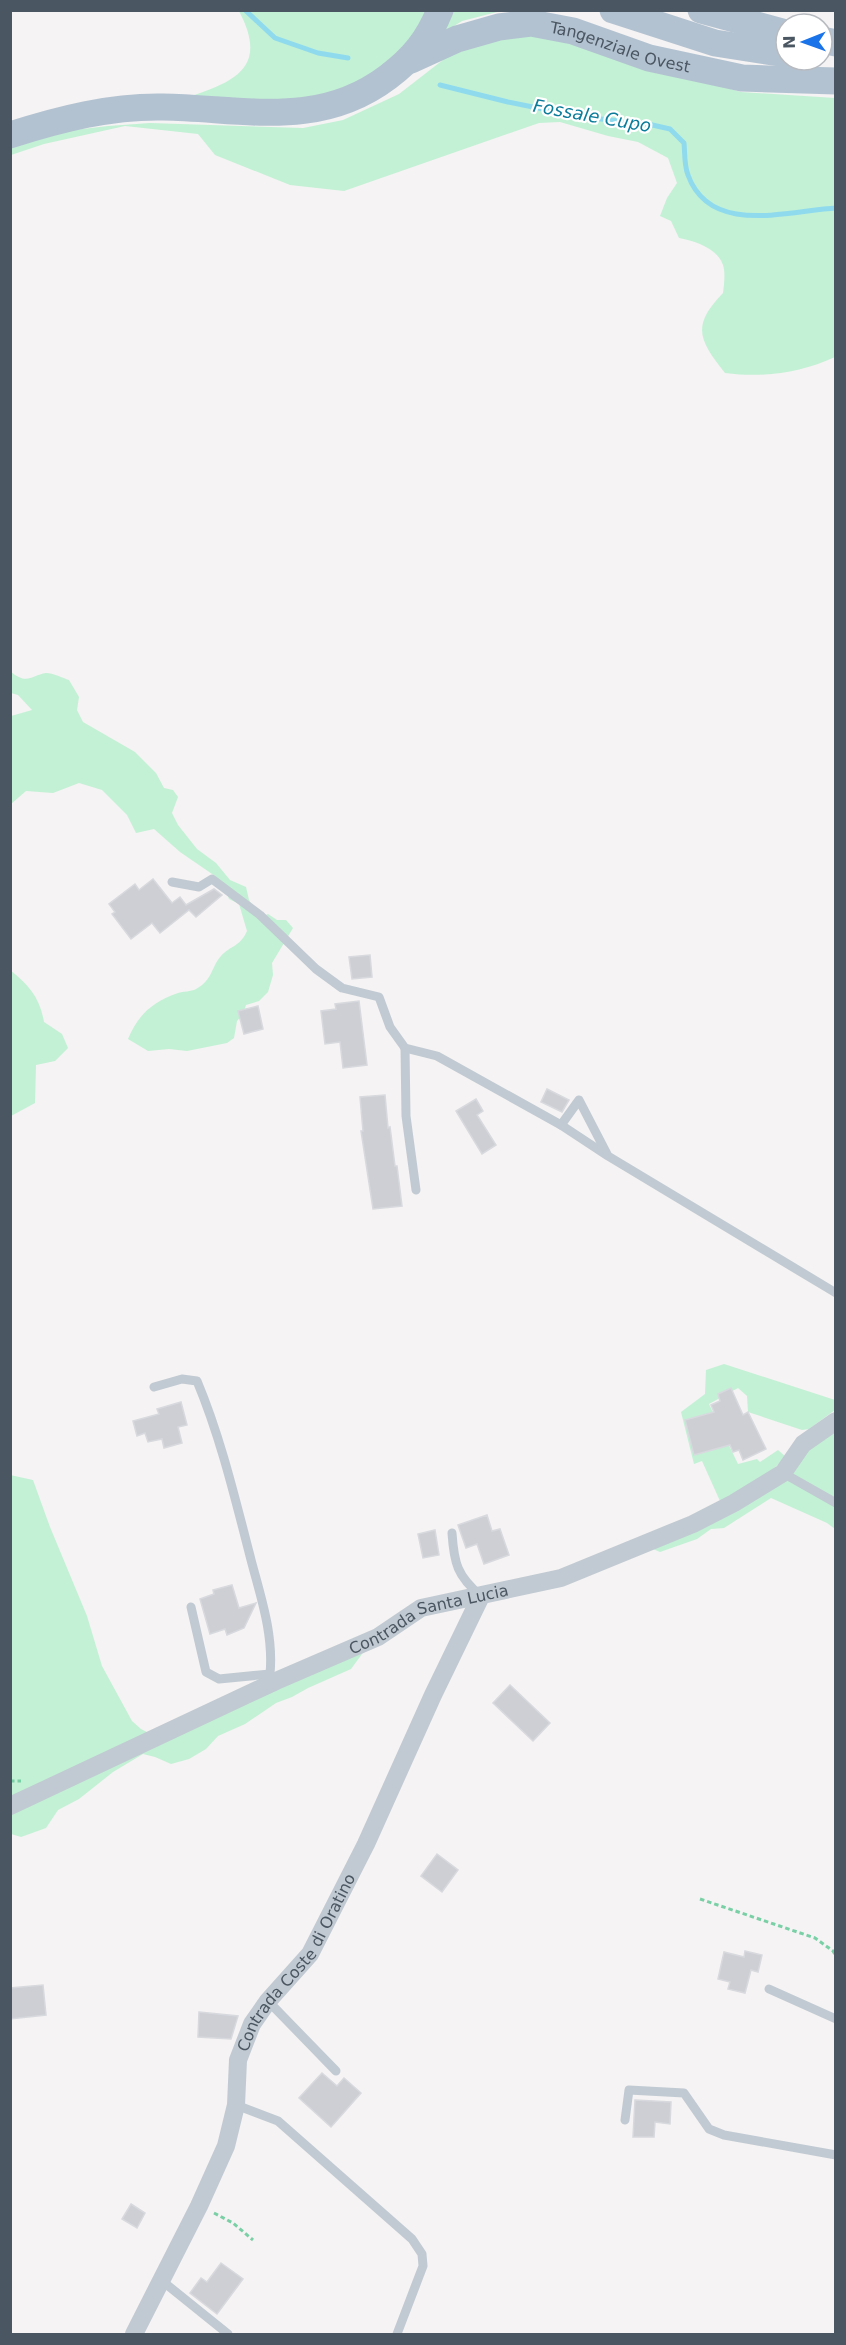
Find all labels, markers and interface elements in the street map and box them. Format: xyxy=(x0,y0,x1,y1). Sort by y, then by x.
north arrow xyxy=(774,12,834,72)
street label: Tangenziale Ovest xyxy=(547,18,692,77)
text: N xyxy=(780,35,799,49)
water label: Fossale Cupo xyxy=(531,95,653,136)
street label: Contrada Santa Lucia xyxy=(346,1581,510,1658)
street label: Contrada Coste di Oratino xyxy=(233,1871,359,2054)

